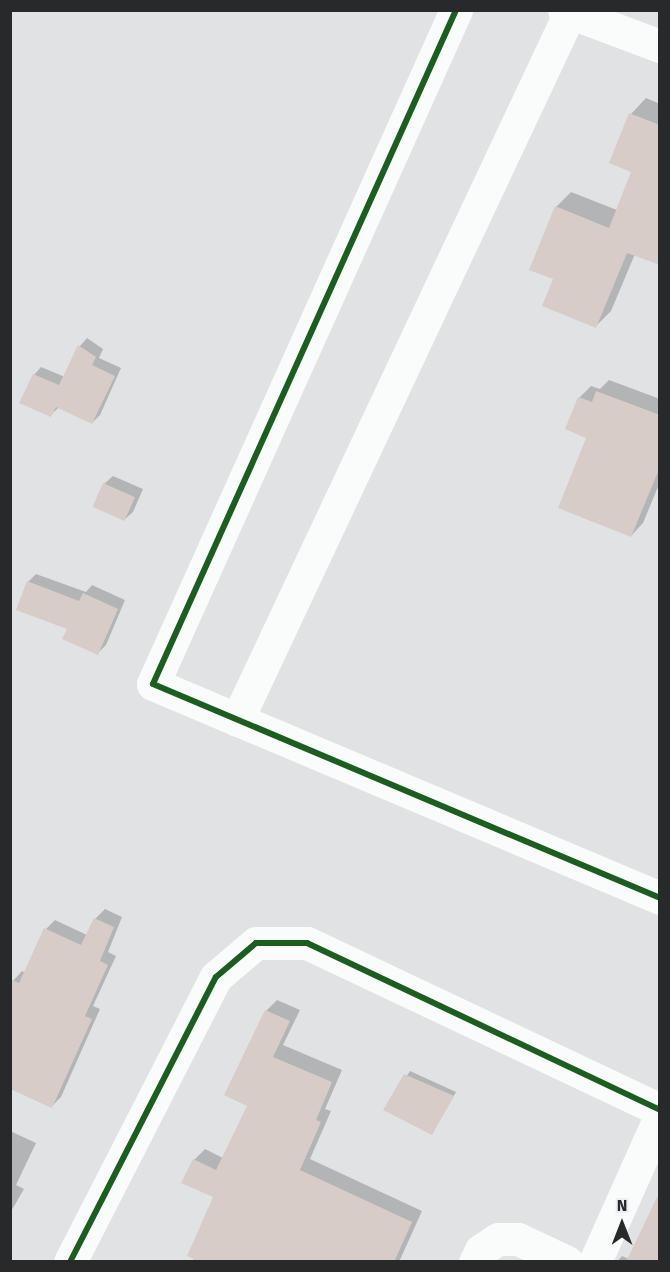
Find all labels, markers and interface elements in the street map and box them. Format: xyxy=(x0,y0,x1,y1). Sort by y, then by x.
north arrow xyxy=(592,1194,652,1254)
text: N xyxy=(617,1196,627,1215)

